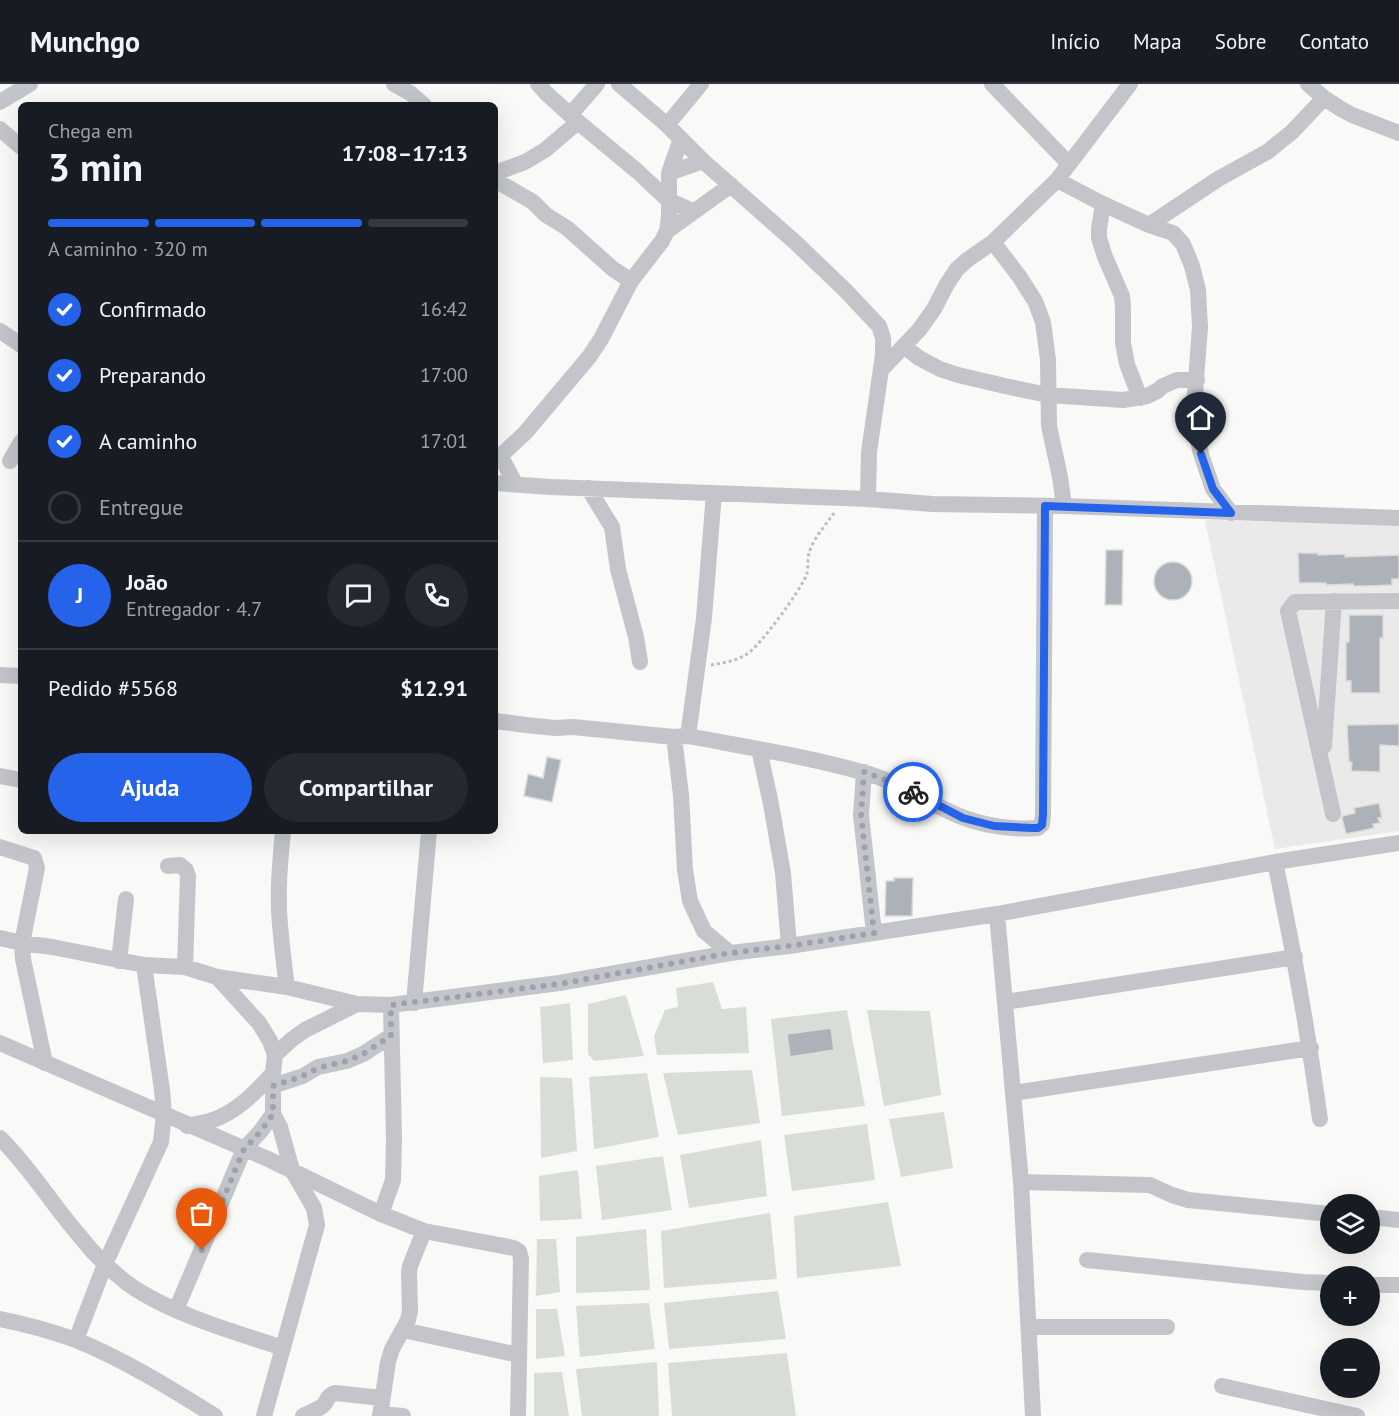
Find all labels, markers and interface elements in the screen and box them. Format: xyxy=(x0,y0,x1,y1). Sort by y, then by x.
text: Munchgo xyxy=(30,23,140,60)
text: Início xyxy=(1050,28,1100,55)
text: Mapa xyxy=(1133,28,1182,55)
text: Sobre xyxy=(1215,28,1266,55)
text: Contato xyxy=(1299,28,1369,55)
text: Chega em xyxy=(48,118,133,144)
text: 17:08–17:13 xyxy=(342,139,468,167)
text: 3 min xyxy=(48,141,143,192)
text: A caminho · 320 m xyxy=(48,236,208,262)
icon: check xyxy=(48,293,81,326)
text: Confirmado xyxy=(99,295,206,323)
text: 16:42 xyxy=(420,296,468,322)
icon: check xyxy=(48,359,81,392)
text: Preparando xyxy=(99,361,206,389)
text: 17:00 xyxy=(420,362,468,388)
pin xyxy=(1175,392,1226,454)
icon: home xyxy=(1184,401,1217,434)
icon: check xyxy=(48,425,81,458)
text: A caminho xyxy=(99,427,197,455)
text: 17:01 xyxy=(420,428,468,454)
text: Entregue xyxy=(99,493,184,521)
button: chat xyxy=(327,564,390,627)
button: phone xyxy=(405,564,468,627)
text: João xyxy=(126,568,168,596)
text: J xyxy=(76,581,83,609)
text: Entregador · 4.7 xyxy=(126,596,262,622)
text: Pedido #5568 xyxy=(48,674,178,702)
text: $12.91 xyxy=(400,674,468,702)
button: Ajuda xyxy=(48,753,252,822)
button: Compartilhar xyxy=(264,753,468,822)
courier xyxy=(883,762,943,822)
icon: bike xyxy=(897,776,930,809)
pin xyxy=(176,1188,227,1250)
map controls xyxy=(1320,1194,1380,1398)
button: layers xyxy=(1320,1194,1380,1254)
icon: bag xyxy=(185,1197,218,1230)
button: + xyxy=(1320,1266,1380,1326)
button: − xyxy=(1320,1338,1380,1398)

